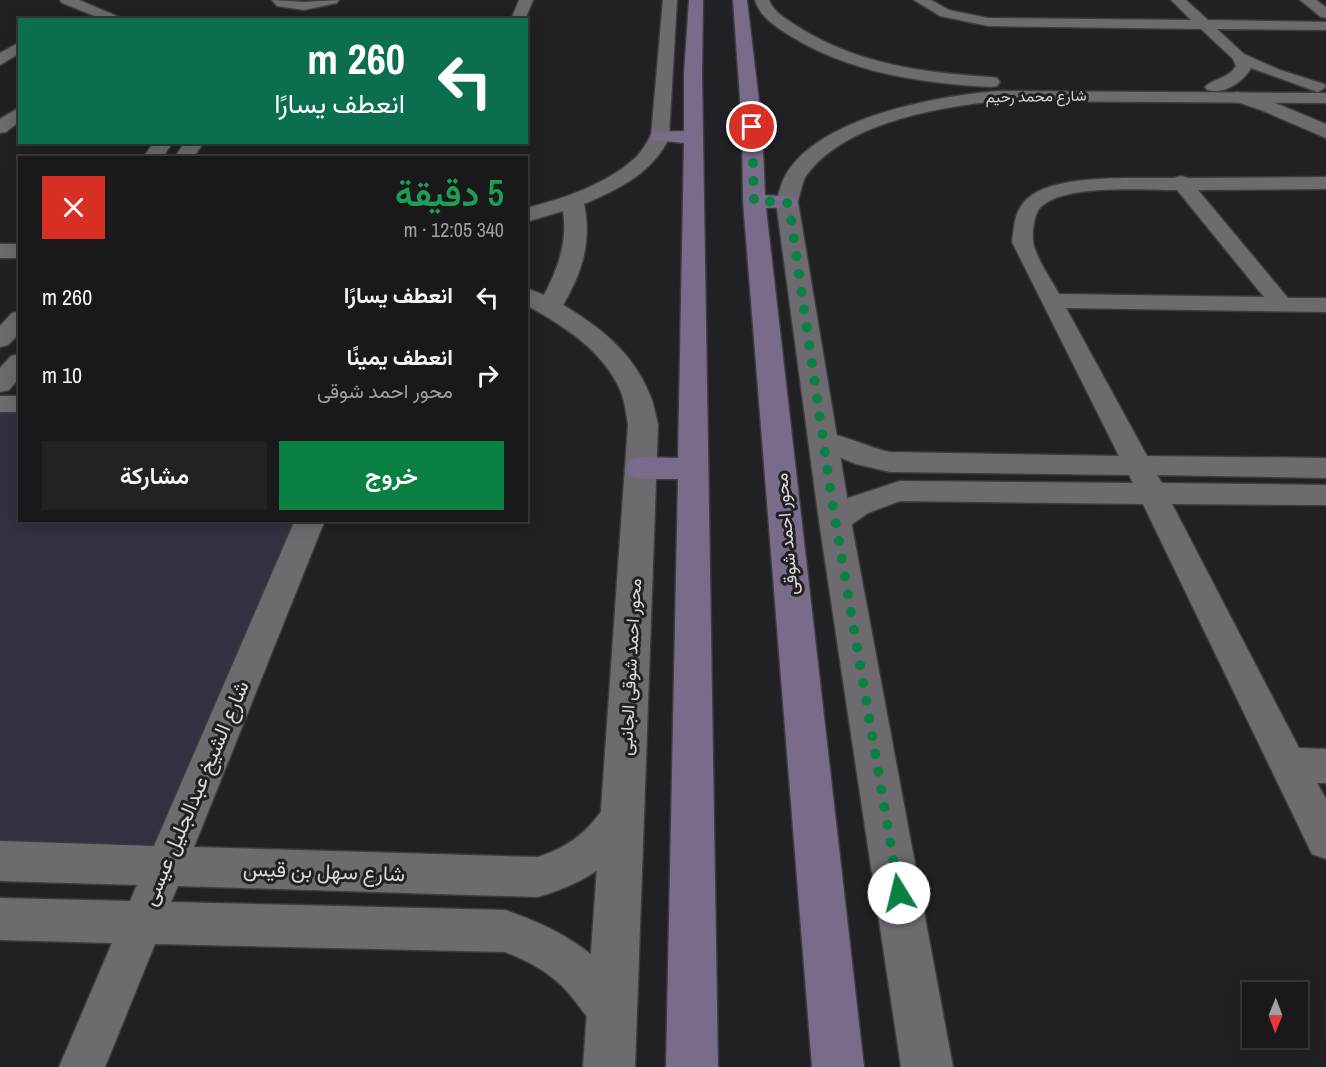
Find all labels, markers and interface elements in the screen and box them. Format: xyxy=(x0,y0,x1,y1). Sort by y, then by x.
text: 260 m xyxy=(307,31,405,87)
icon: left xyxy=(426,42,504,120)
text: انعطف يسارًا xyxy=(274,85,405,121)
street label: شارع محمد رحيم xyxy=(985,85,1087,108)
pin xyxy=(726,101,777,152)
icon: arrive xyxy=(735,110,768,143)
text: 5 دقيقة xyxy=(395,169,504,217)
button: close xyxy=(42,176,105,239)
text: 340 m · 12:05 xyxy=(404,216,504,243)
text: انعطف يسارًا xyxy=(344,280,453,310)
icon: left xyxy=(471,281,504,314)
text: 260 m xyxy=(42,282,92,312)
text: انعطف يمينًا xyxy=(347,342,453,372)
icon: right xyxy=(471,359,504,392)
text: 10 m xyxy=(42,360,82,390)
text: محور احمد شوقى xyxy=(317,377,453,404)
button: مشاركة xyxy=(42,441,267,510)
button: خروج xyxy=(279,441,504,510)
street label: محور احمد شوقى xyxy=(768,472,804,596)
street label: محور احمد شوقى الجانبى xyxy=(613,578,647,756)
street label: شارع الشيخ عبدالجليل عيسى xyxy=(134,676,256,910)
street label: شارع سهل بن قيس xyxy=(242,854,406,888)
position arrow xyxy=(867,861,931,925)
north arrow xyxy=(1242,982,1308,1048)
map controls xyxy=(1242,982,1308,1048)

